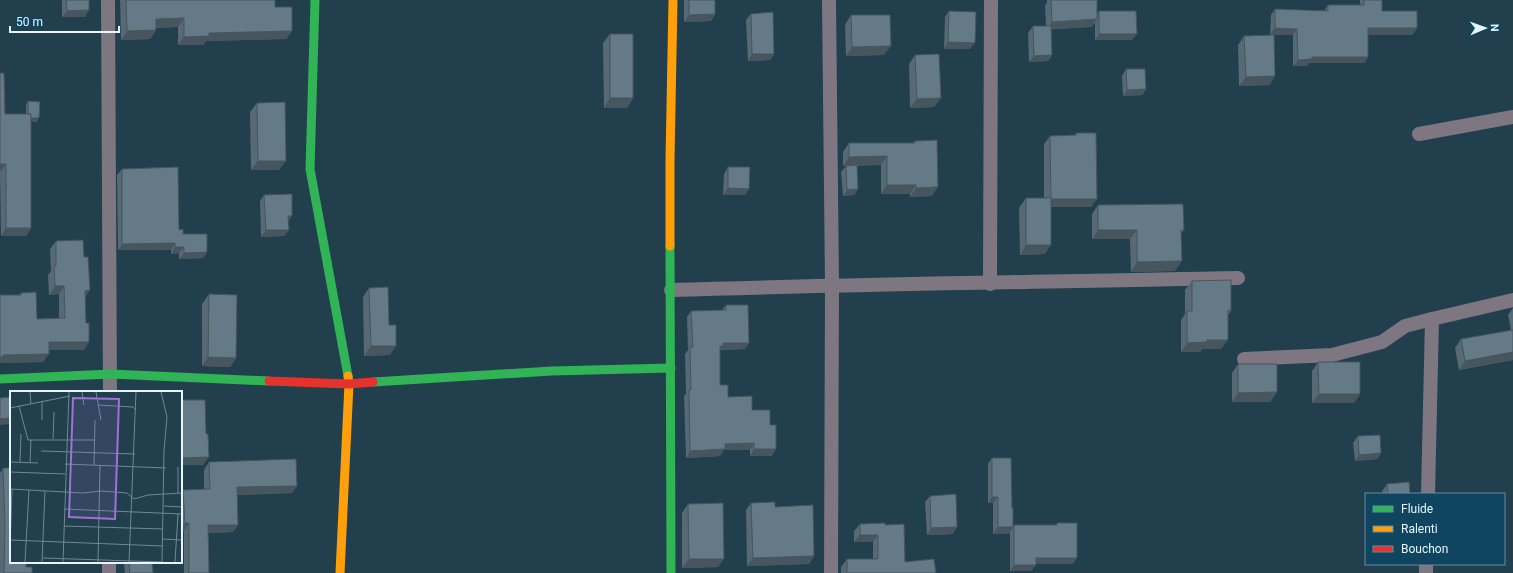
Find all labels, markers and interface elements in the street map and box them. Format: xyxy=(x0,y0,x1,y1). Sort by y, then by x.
scale bar xyxy=(10,8,119,34)
north arrow xyxy=(1465,8,1505,48)
text: 50 m xyxy=(16,15,43,29)
text: N xyxy=(1488,24,1501,32)
inset map xyxy=(10,391,182,563)
legend xyxy=(1365,493,1505,565)
text: Fluide xyxy=(1401,502,1433,516)
text: Ralenti xyxy=(1401,522,1438,536)
text: Bouchon xyxy=(1401,542,1448,556)

